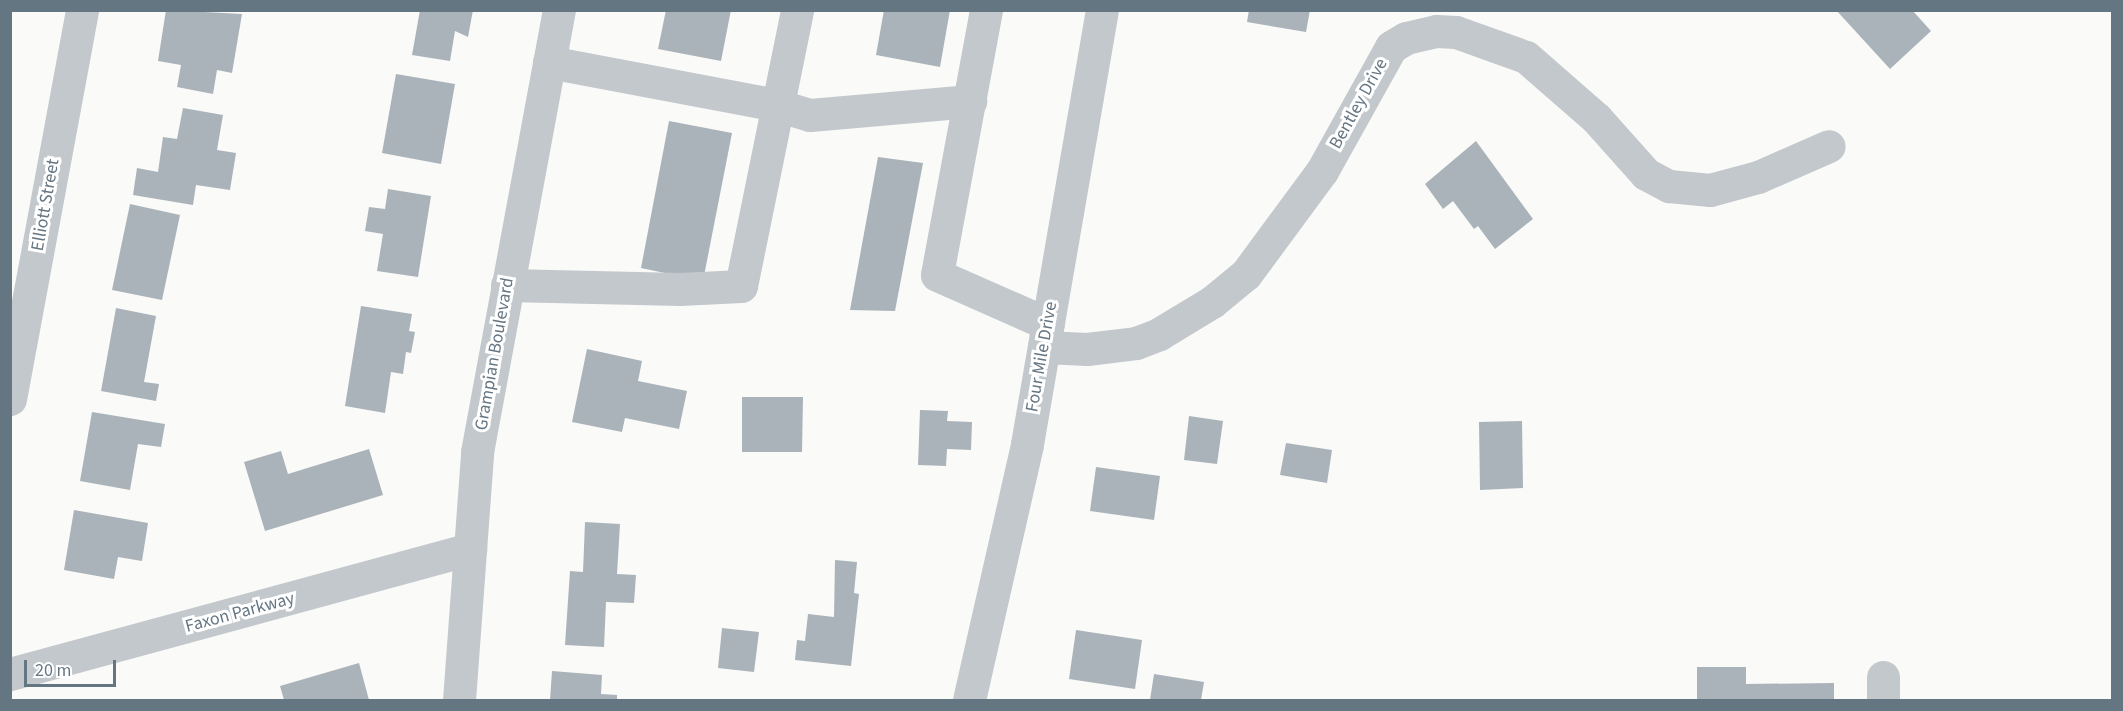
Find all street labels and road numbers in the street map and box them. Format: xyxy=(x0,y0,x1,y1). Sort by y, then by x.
street label: Bentley Drive xyxy=(1325,55,1393,153)
street label: Elliott Street xyxy=(27,157,65,253)
street label: Grampian Boulevard xyxy=(471,276,519,432)
street label: Four Mile Drive xyxy=(1022,300,1062,414)
street label: Faxon Parkway xyxy=(183,588,297,638)

